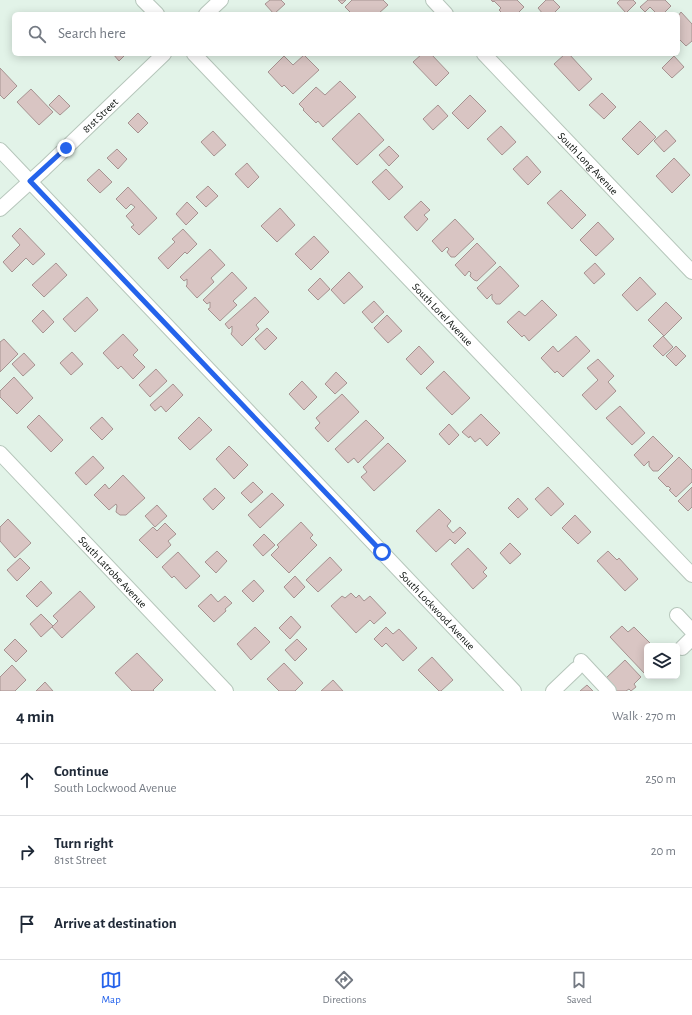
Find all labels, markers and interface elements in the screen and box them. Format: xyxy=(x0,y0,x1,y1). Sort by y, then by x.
search box xyxy=(12,12,680,56)
icon: search xyxy=(26,23,48,45)
text: Search here xyxy=(58,26,126,41)
street label: 81st Street xyxy=(81,96,121,135)
street label: South Long Avenue xyxy=(556,130,620,197)
route end xyxy=(57,139,75,157)
street label: South Lorel Avenue xyxy=(410,281,475,348)
street label: South Latrobe Avenue xyxy=(76,534,149,610)
route start xyxy=(373,543,391,561)
street label: South Lockwood Avenue xyxy=(397,569,477,652)
map controls xyxy=(644,643,680,679)
button: layers xyxy=(644,643,680,679)
text: 4 min xyxy=(16,708,54,725)
text: Walk · 270 m xyxy=(612,710,676,723)
text: Continue xyxy=(54,764,109,779)
icon: ahead xyxy=(16,769,38,791)
text: 250 m xyxy=(645,773,676,786)
text: South Lockwood Avenue xyxy=(54,782,177,795)
text: Turn right xyxy=(54,836,113,851)
icon: right xyxy=(16,841,38,863)
text: 20 m xyxy=(651,845,676,858)
text: 81st Street xyxy=(54,854,106,867)
icon: arrive xyxy=(16,913,38,935)
text: Arrive at destination xyxy=(54,916,177,931)
tab: Map xyxy=(100,969,122,1006)
tab: Directions xyxy=(322,969,366,1006)
tab: Saved xyxy=(567,969,592,1006)

